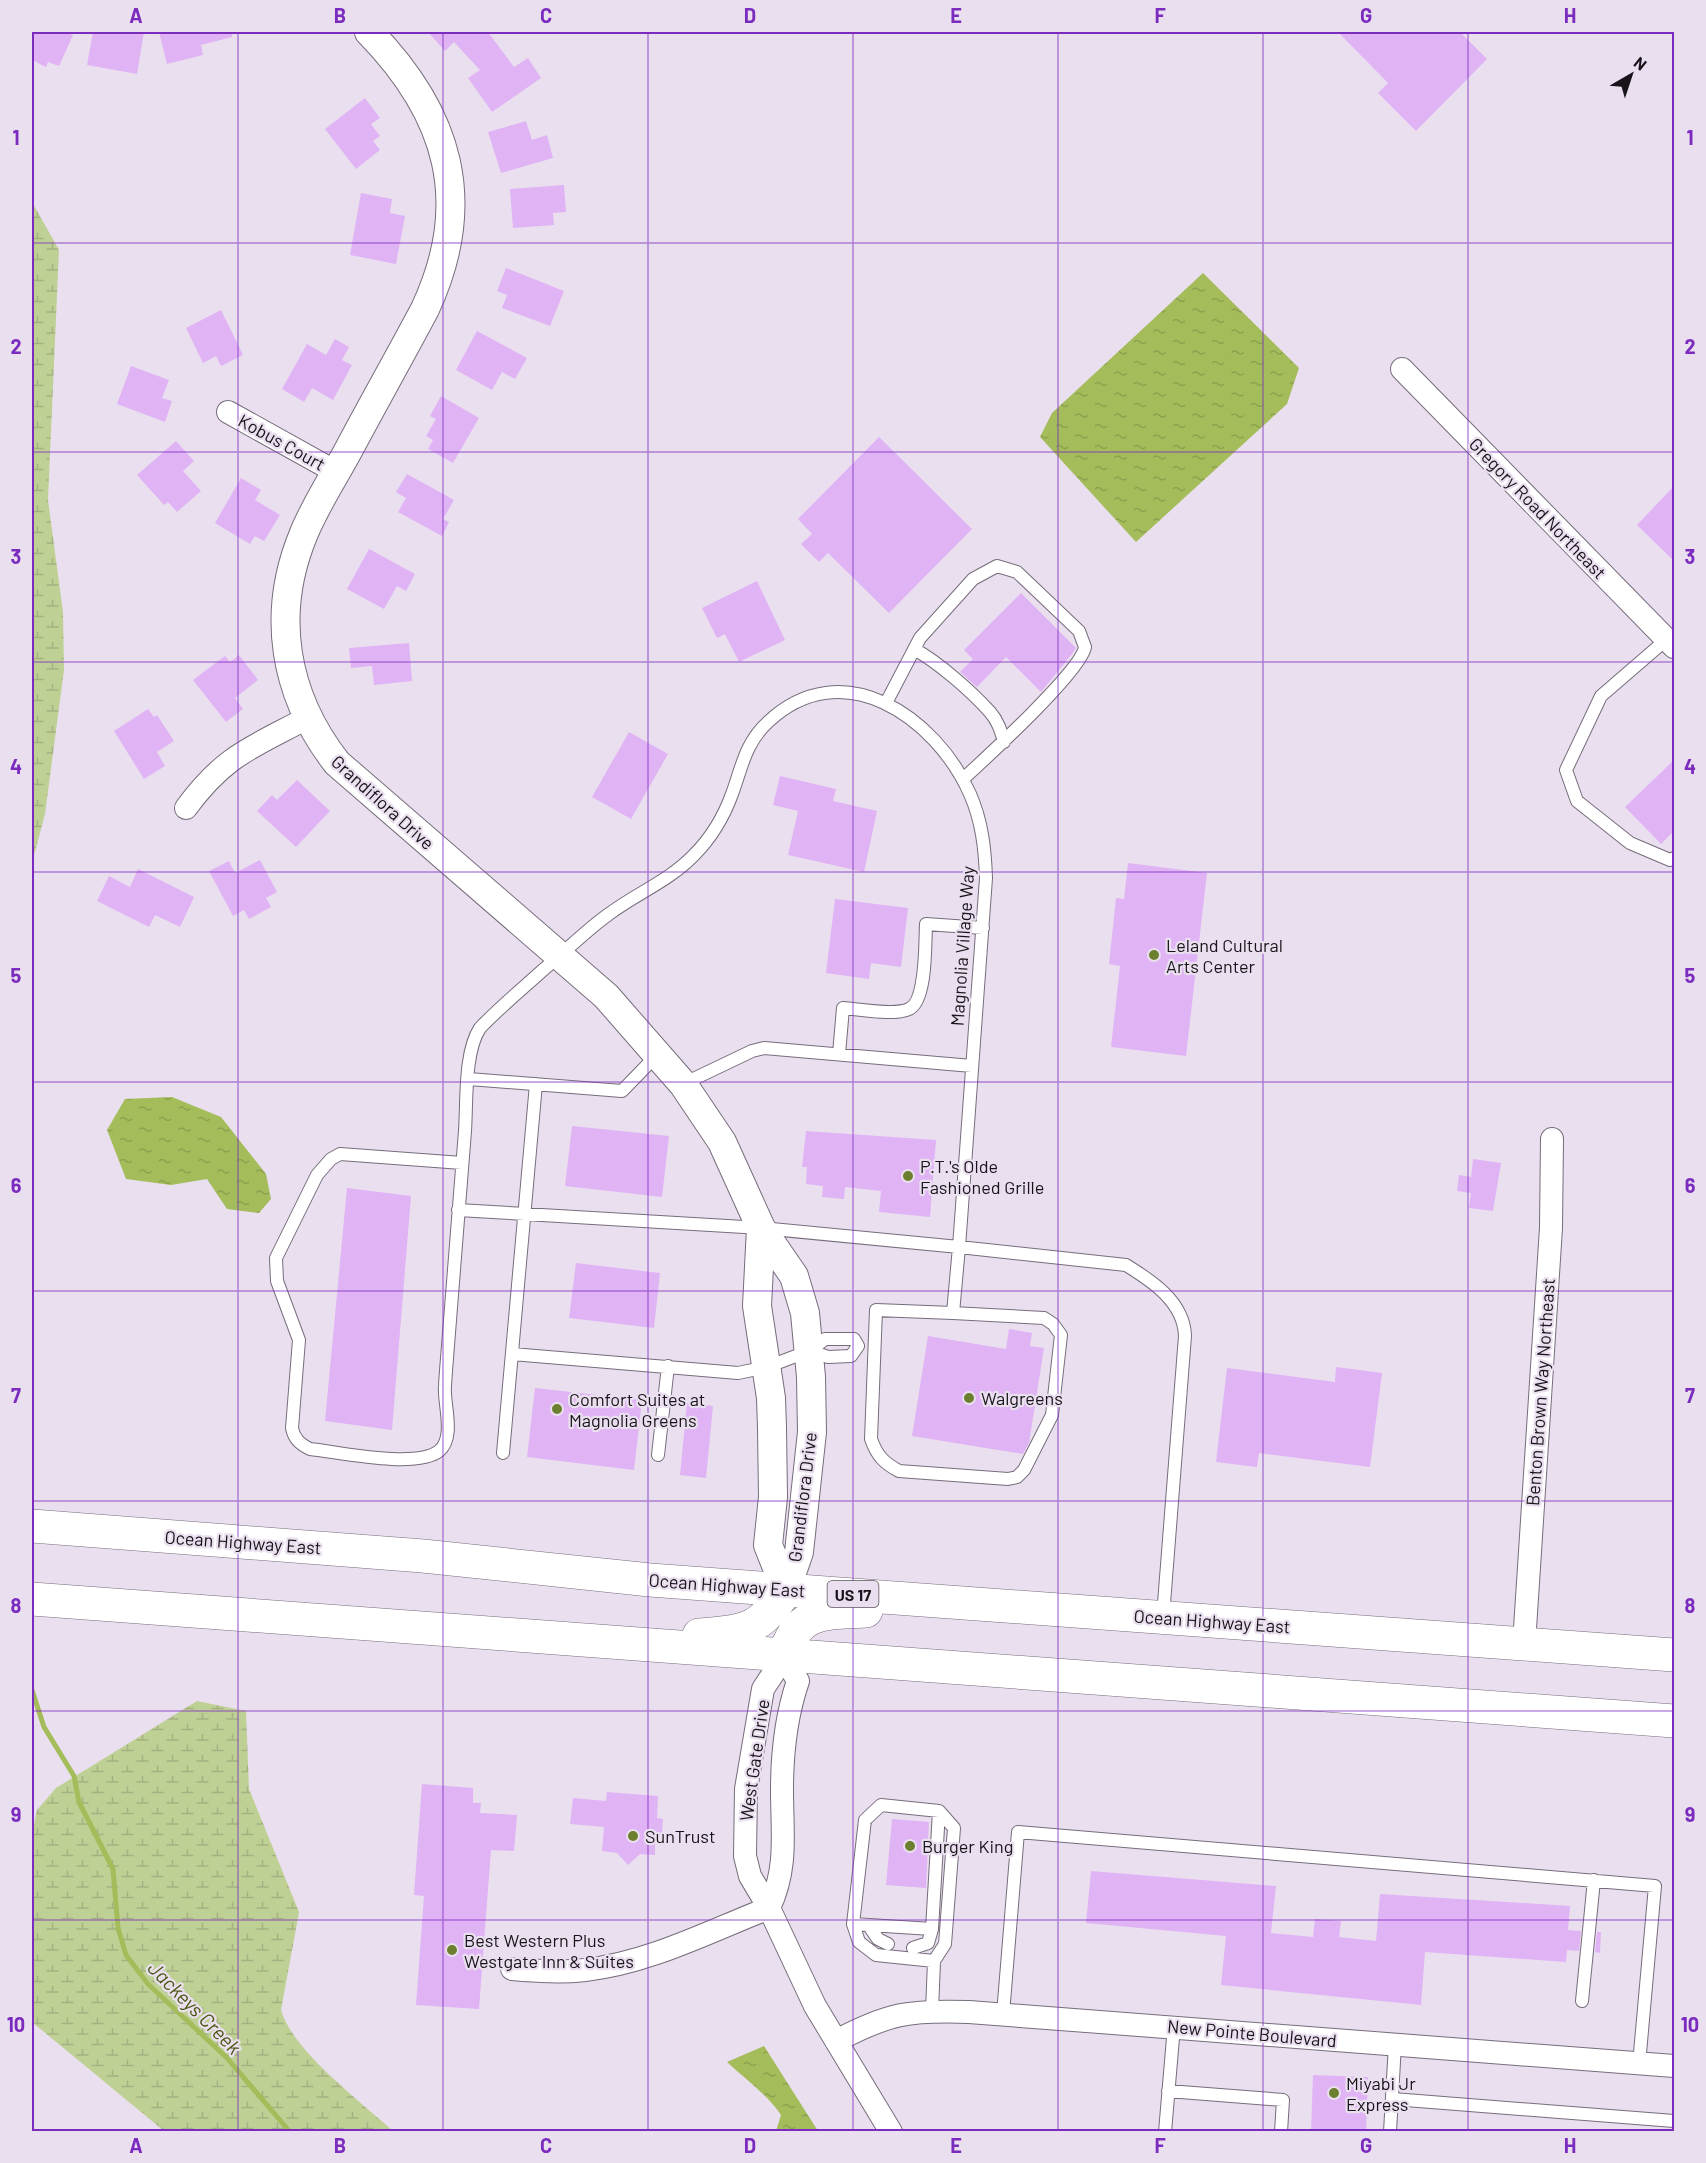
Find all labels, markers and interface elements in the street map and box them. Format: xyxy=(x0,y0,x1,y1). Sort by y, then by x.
text: A xyxy=(129,3,143,27)
text: B xyxy=(334,3,346,27)
text: C xyxy=(540,3,552,27)
text: D xyxy=(744,3,756,27)
text: E xyxy=(950,3,962,27)
text: F xyxy=(1154,3,1166,27)
text: G xyxy=(1360,3,1372,27)
text: H xyxy=(1564,3,1576,27)
north arrow xyxy=(1601,45,1661,105)
text: N xyxy=(1631,52,1651,74)
text: 1 xyxy=(12,125,20,149)
text: 1 xyxy=(1686,125,1694,149)
text: 2 xyxy=(10,334,22,358)
text: 2 xyxy=(1684,334,1696,358)
street label: Kobus Court xyxy=(235,409,329,475)
street label: Gregory Road Northeast xyxy=(1465,433,1611,583)
text: 3 xyxy=(11,544,21,568)
text: 3 xyxy=(1685,544,1695,568)
street label: Grandiflora Drive xyxy=(327,750,439,854)
text: 4 xyxy=(10,754,22,778)
text: 4 xyxy=(1684,754,1696,778)
street label: Magnolia Village Way xyxy=(945,865,979,1027)
place label: Leland Cultural Arts Center xyxy=(1166,934,1283,977)
marker: Leland Cultural Arts Center xyxy=(1147,948,1161,962)
text: 5 xyxy=(11,963,22,987)
text: 5 xyxy=(1685,963,1696,987)
place label: P.T.'s Olde Fashioned Grille xyxy=(920,1155,1044,1198)
marker: P.T.'s Olde Fashioned Grille xyxy=(901,1169,915,1183)
text: 6 xyxy=(11,1173,22,1197)
text: 6 xyxy=(1685,1173,1696,1197)
street label: Benton Brown Way Northeast xyxy=(1521,1277,1559,1507)
text: 7 xyxy=(11,1383,21,1407)
text: 7 xyxy=(1685,1383,1695,1407)
place label: Walgreens xyxy=(981,1387,1063,1409)
place label: Comfort Suites at Magnolia Greens xyxy=(569,1388,705,1431)
marker: Walgreens xyxy=(962,1391,976,1405)
marker: Comfort Suites at Magnolia Greens xyxy=(550,1402,564,1416)
street label: Grandiflora Drive xyxy=(783,1431,821,1563)
street label: Ocean Highway East xyxy=(164,1526,322,1558)
street label: Ocean Highway East xyxy=(648,1569,806,1601)
road number: US 17 xyxy=(828,1581,878,1607)
text: 8 xyxy=(11,1593,22,1617)
text: 8 xyxy=(1685,1593,1696,1617)
street label: Ocean Highway East xyxy=(1133,1605,1291,1637)
street label: West Gate Drive xyxy=(735,1698,773,1822)
text: 9 xyxy=(11,1802,21,1826)
text: 9 xyxy=(1685,1802,1695,1826)
place label: SunTrust xyxy=(645,1825,716,1847)
marker: SunTrust xyxy=(626,1829,640,1843)
place label: Burger King xyxy=(922,1835,1013,1857)
marker: Burger King xyxy=(903,1839,917,1853)
place label: Best Western Plus Westgate Inn & Suites xyxy=(464,1929,634,1972)
marker: Best Western Plus Westgate Inn & Suites xyxy=(445,1943,459,1957)
water label: Jackeys Creek xyxy=(143,1955,247,2059)
text: 10 xyxy=(7,2012,25,2036)
text: 10 xyxy=(1681,2012,1699,2036)
street label: New Pointe Boulevard xyxy=(1166,2015,1338,2051)
place label: Miyabi Jr Express xyxy=(1346,2072,1416,2115)
marker: Miyabi Jr Express xyxy=(1327,2086,1341,2100)
text: A xyxy=(129,2133,143,2157)
text: B xyxy=(334,2133,346,2157)
text: C xyxy=(540,2133,552,2157)
text: D xyxy=(744,2133,756,2157)
text: E xyxy=(950,2133,962,2157)
text: F xyxy=(1154,2133,1166,2157)
text: G xyxy=(1360,2133,1372,2157)
text: H xyxy=(1564,2133,1576,2157)

